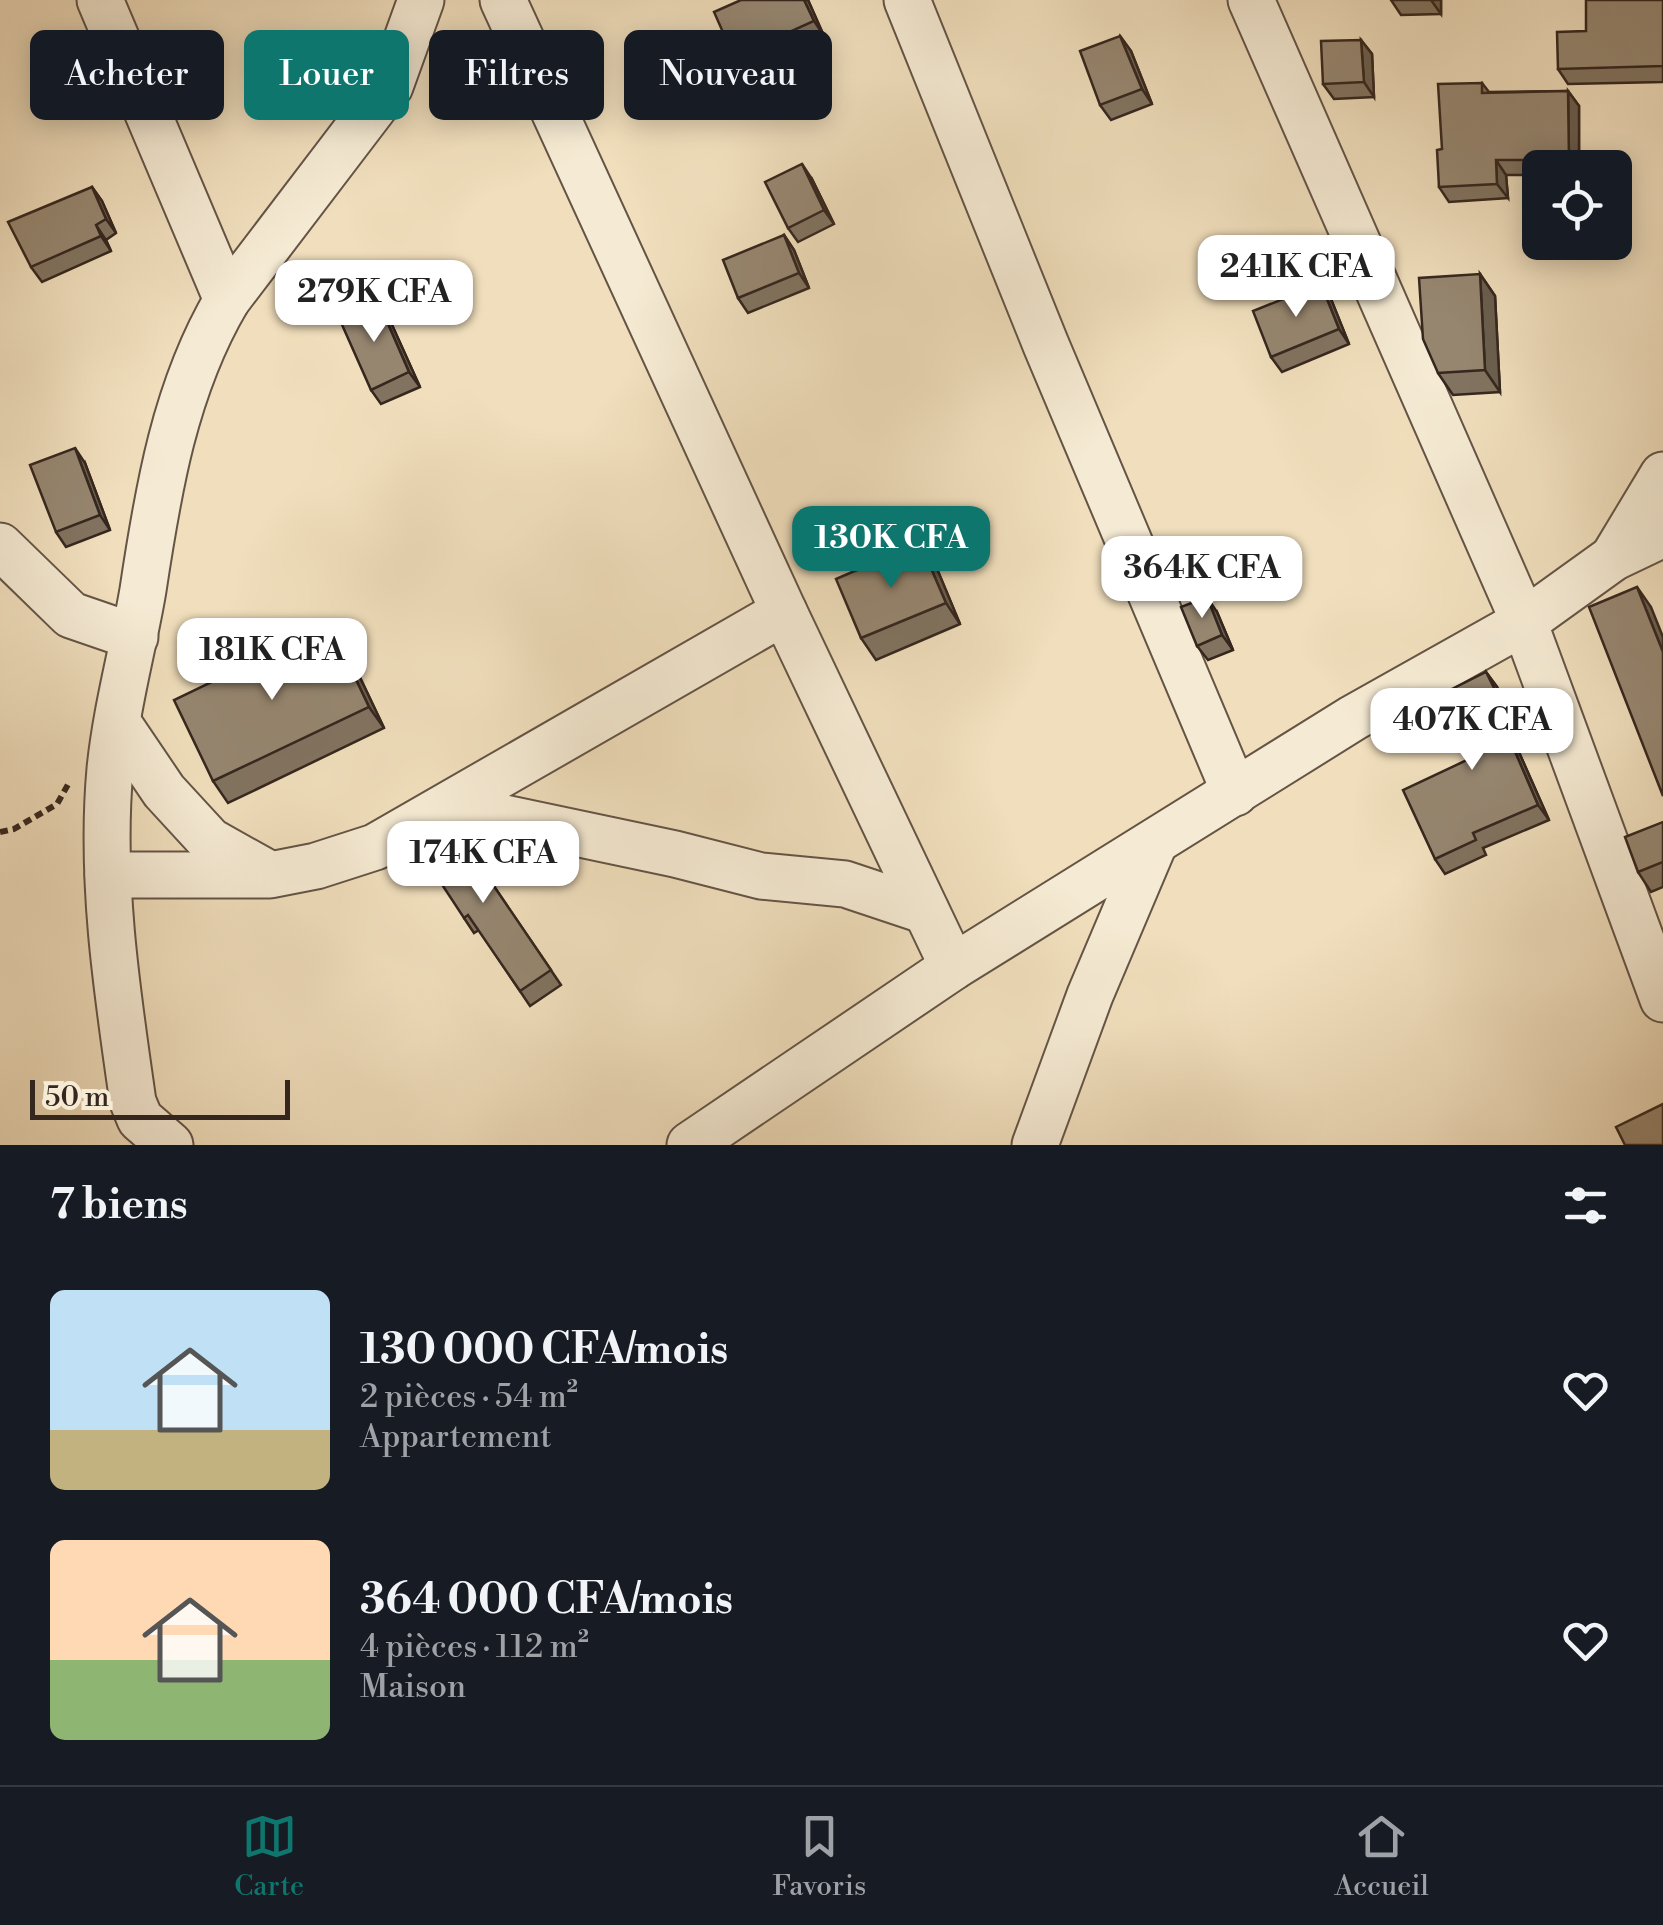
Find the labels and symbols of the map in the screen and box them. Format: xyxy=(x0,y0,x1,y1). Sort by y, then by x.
pin: 241K CFA xyxy=(1193,235,1399,320)
pin: 279K CFA xyxy=(271,260,477,345)
pin: 130K CFA xyxy=(788,506,994,591)
pin: 364K CFA xyxy=(1099,536,1305,621)
pin: 181K CFA xyxy=(169,618,375,703)
pin: 407K CFA xyxy=(1369,688,1575,773)
pin: 174K CFA xyxy=(380,821,586,906)
scale bar xyxy=(30,1075,290,1120)

